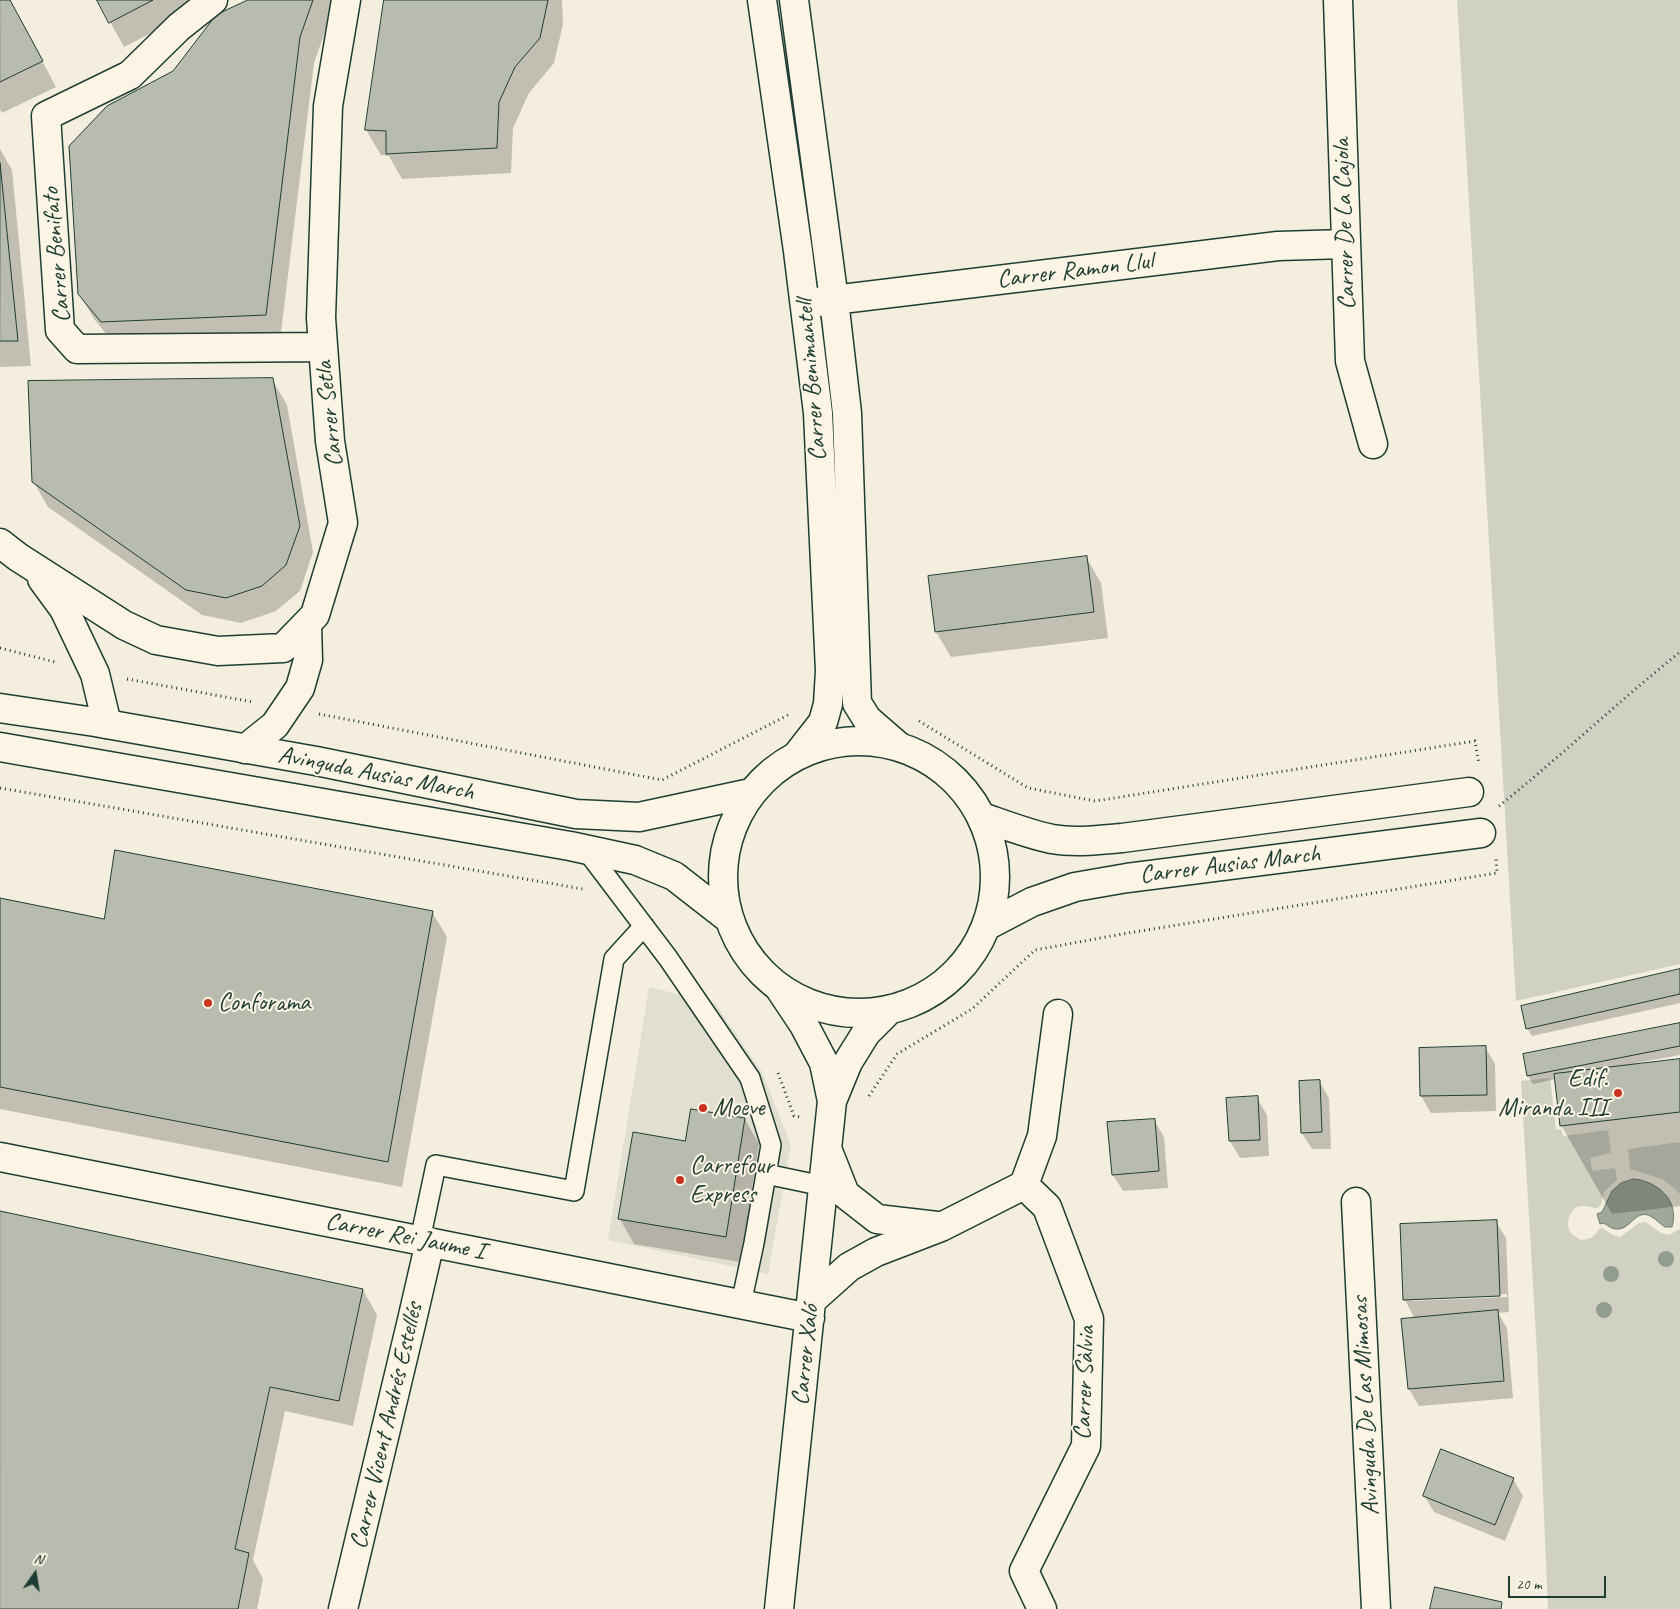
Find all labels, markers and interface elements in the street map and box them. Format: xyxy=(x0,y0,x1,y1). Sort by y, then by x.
street label: Carrer De La Cajola xyxy=(1327,138,1363,310)
street label: Carrer Benifato xyxy=(36,186,78,324)
street label: Carrer Ramon Llul xyxy=(995,247,1155,295)
street label: Carrer Benimantell xyxy=(790,298,834,462)
street label: Carrer Setla xyxy=(310,360,350,468)
street label: Avinguda Ausias March xyxy=(276,740,476,808)
street label: Carrer Ausias March xyxy=(1138,839,1322,891)
place label: Conforama xyxy=(218,988,310,1018)
marker: Conforama xyxy=(202,997,214,1009)
place label: Edif. Miranda III xyxy=(1498,1064,1608,1123)
marker: Edif. Miranda III xyxy=(1612,1087,1624,1099)
place label: Moeve xyxy=(713,1093,764,1123)
marker: Moeve xyxy=(697,1102,709,1114)
place label: Carrefour Express xyxy=(690,1151,773,1210)
marker: Carrefour Express xyxy=(674,1174,686,1186)
street label: Carrer Rei Jaume I xyxy=(323,1207,487,1267)
street label: Avinguda De Las Mimosas xyxy=(1345,1296,1387,1516)
street label: Carrer Vicent Andrés Estellés xyxy=(344,1300,430,1552)
street label: Carrer Xaló xyxy=(786,1303,826,1407)
street label: Carrer Sàlvia xyxy=(1068,1325,1102,1441)
north arrow xyxy=(10,1549,60,1599)
text: N xyxy=(32,1550,45,1568)
scale bar xyxy=(1510,1566,1608,1598)
text: 20 m xyxy=(1516,1575,1542,1594)

